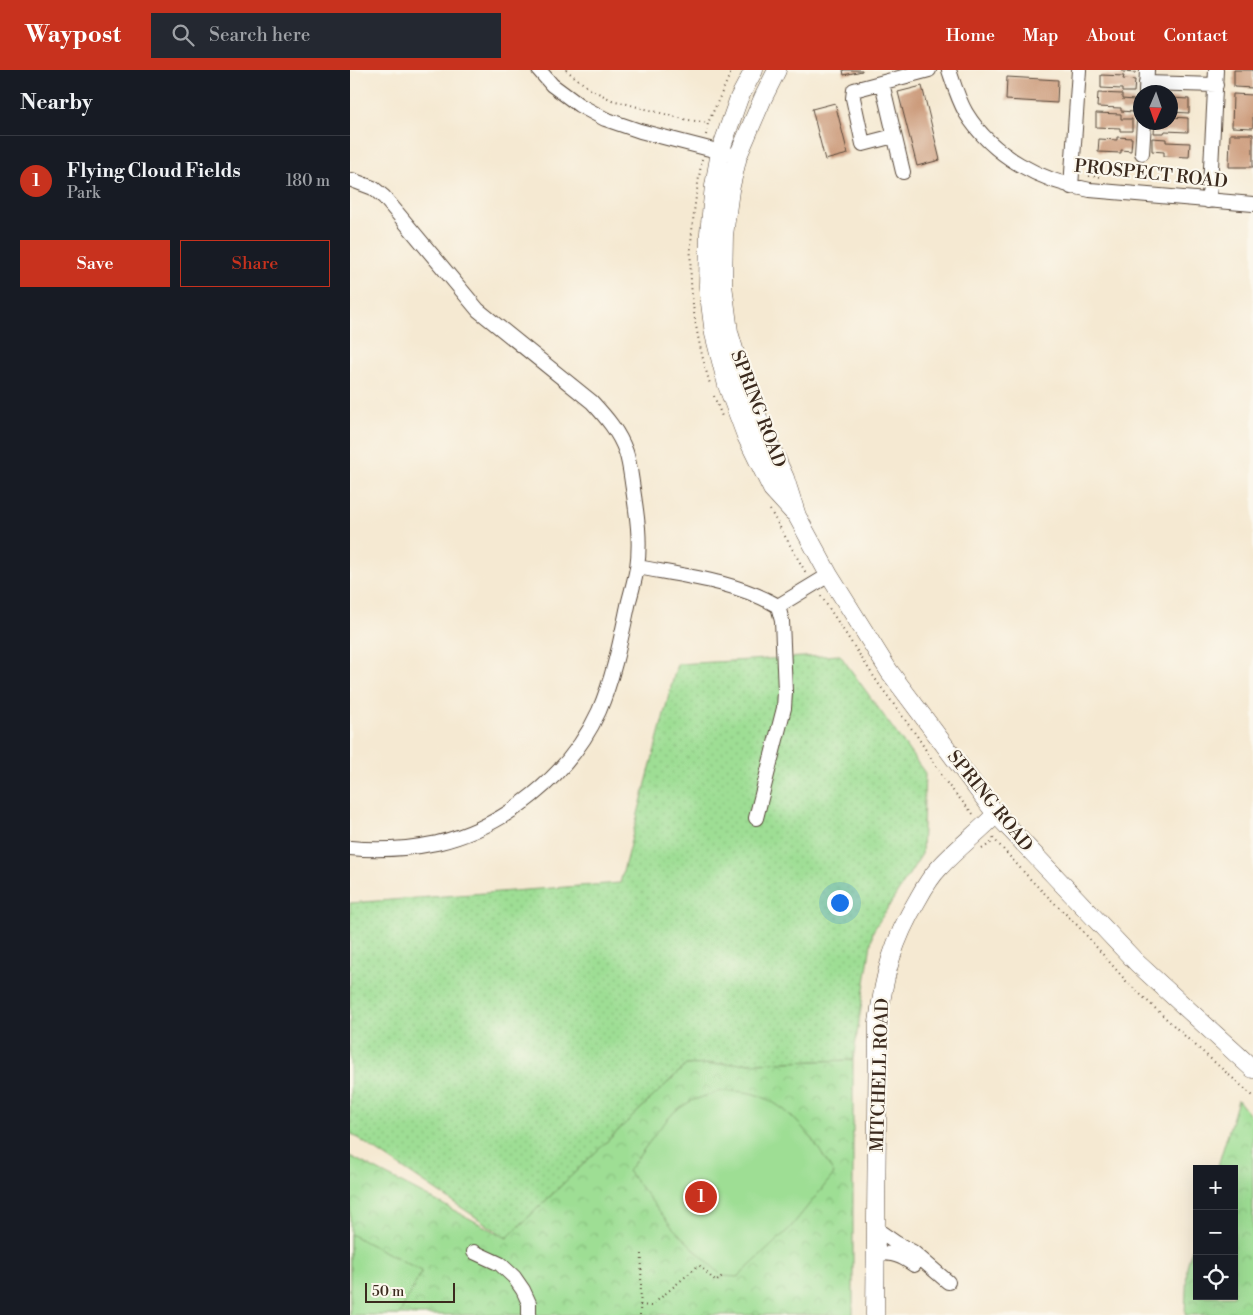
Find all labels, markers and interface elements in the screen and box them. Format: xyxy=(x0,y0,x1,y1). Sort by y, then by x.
search box xyxy=(151,13,501,58)
text: Waypost xyxy=(25,20,121,50)
icon: search xyxy=(169,21,197,49)
text: Search here xyxy=(209,23,310,47)
text: Home xyxy=(946,24,995,47)
text: Map xyxy=(1023,24,1059,47)
text: About xyxy=(1087,24,1136,47)
text: Contact xyxy=(1164,24,1228,47)
north arrow xyxy=(1133,85,1178,130)
text: Nearby xyxy=(20,90,93,116)
street label: PROSPECT ROAD xyxy=(1073,155,1229,193)
text: Flying Cloud Fields xyxy=(67,159,241,183)
text: 1 xyxy=(32,171,40,191)
text: 180 m xyxy=(286,171,330,191)
text: Park xyxy=(67,183,100,203)
button: Save xyxy=(20,240,170,287)
button: Share xyxy=(180,240,330,287)
street label: SPRING ROAD xyxy=(725,347,791,471)
street label: SPRING ROAD xyxy=(942,746,1038,856)
your location xyxy=(827,890,853,916)
street label: MITCHELL ROAD xyxy=(866,998,894,1152)
map controls xyxy=(1193,1165,1238,1300)
button: + xyxy=(1193,1165,1238,1210)
pin: 1 xyxy=(685,1178,717,1216)
button: − xyxy=(1193,1210,1238,1255)
button: locate xyxy=(1193,1255,1238,1300)
scale bar xyxy=(365,1280,455,1303)
text: 50 m xyxy=(372,1283,404,1301)

